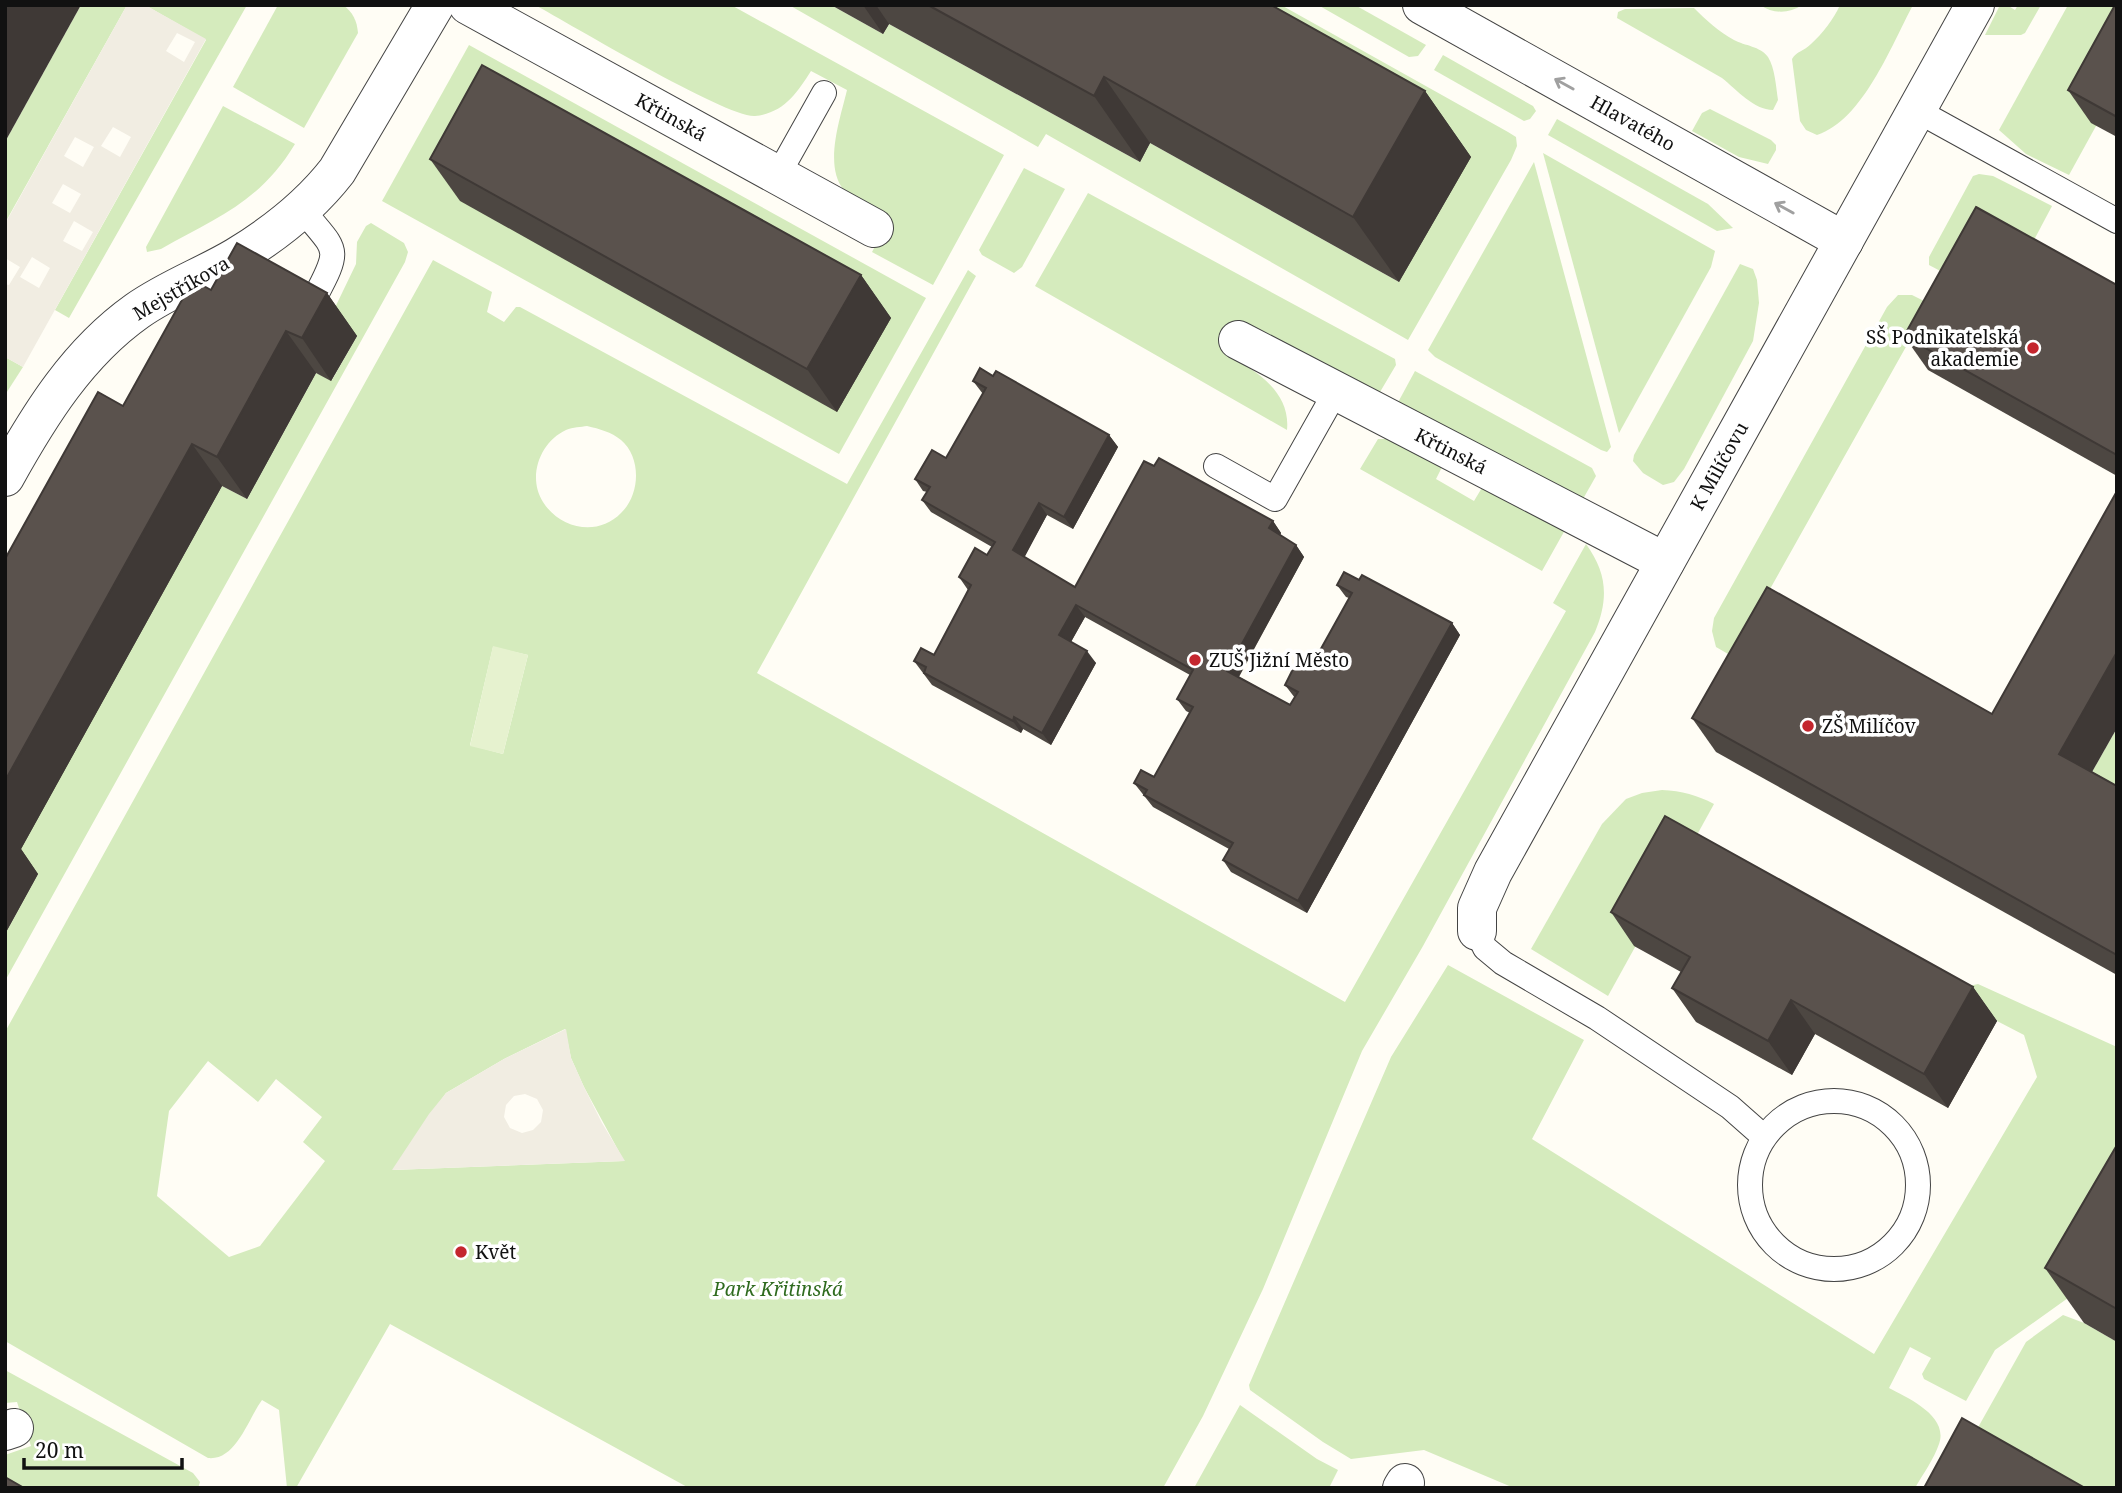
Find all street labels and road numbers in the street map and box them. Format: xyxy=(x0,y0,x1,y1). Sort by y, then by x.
street label: Křtinská xyxy=(631,87,711,147)
street label: Hlavatého xyxy=(1586,89,1680,157)
street label: Mejstříkova xyxy=(128,250,234,326)
street label: K Milíčovu xyxy=(1684,417,1754,515)
street label: Křtinská xyxy=(1411,422,1491,480)

